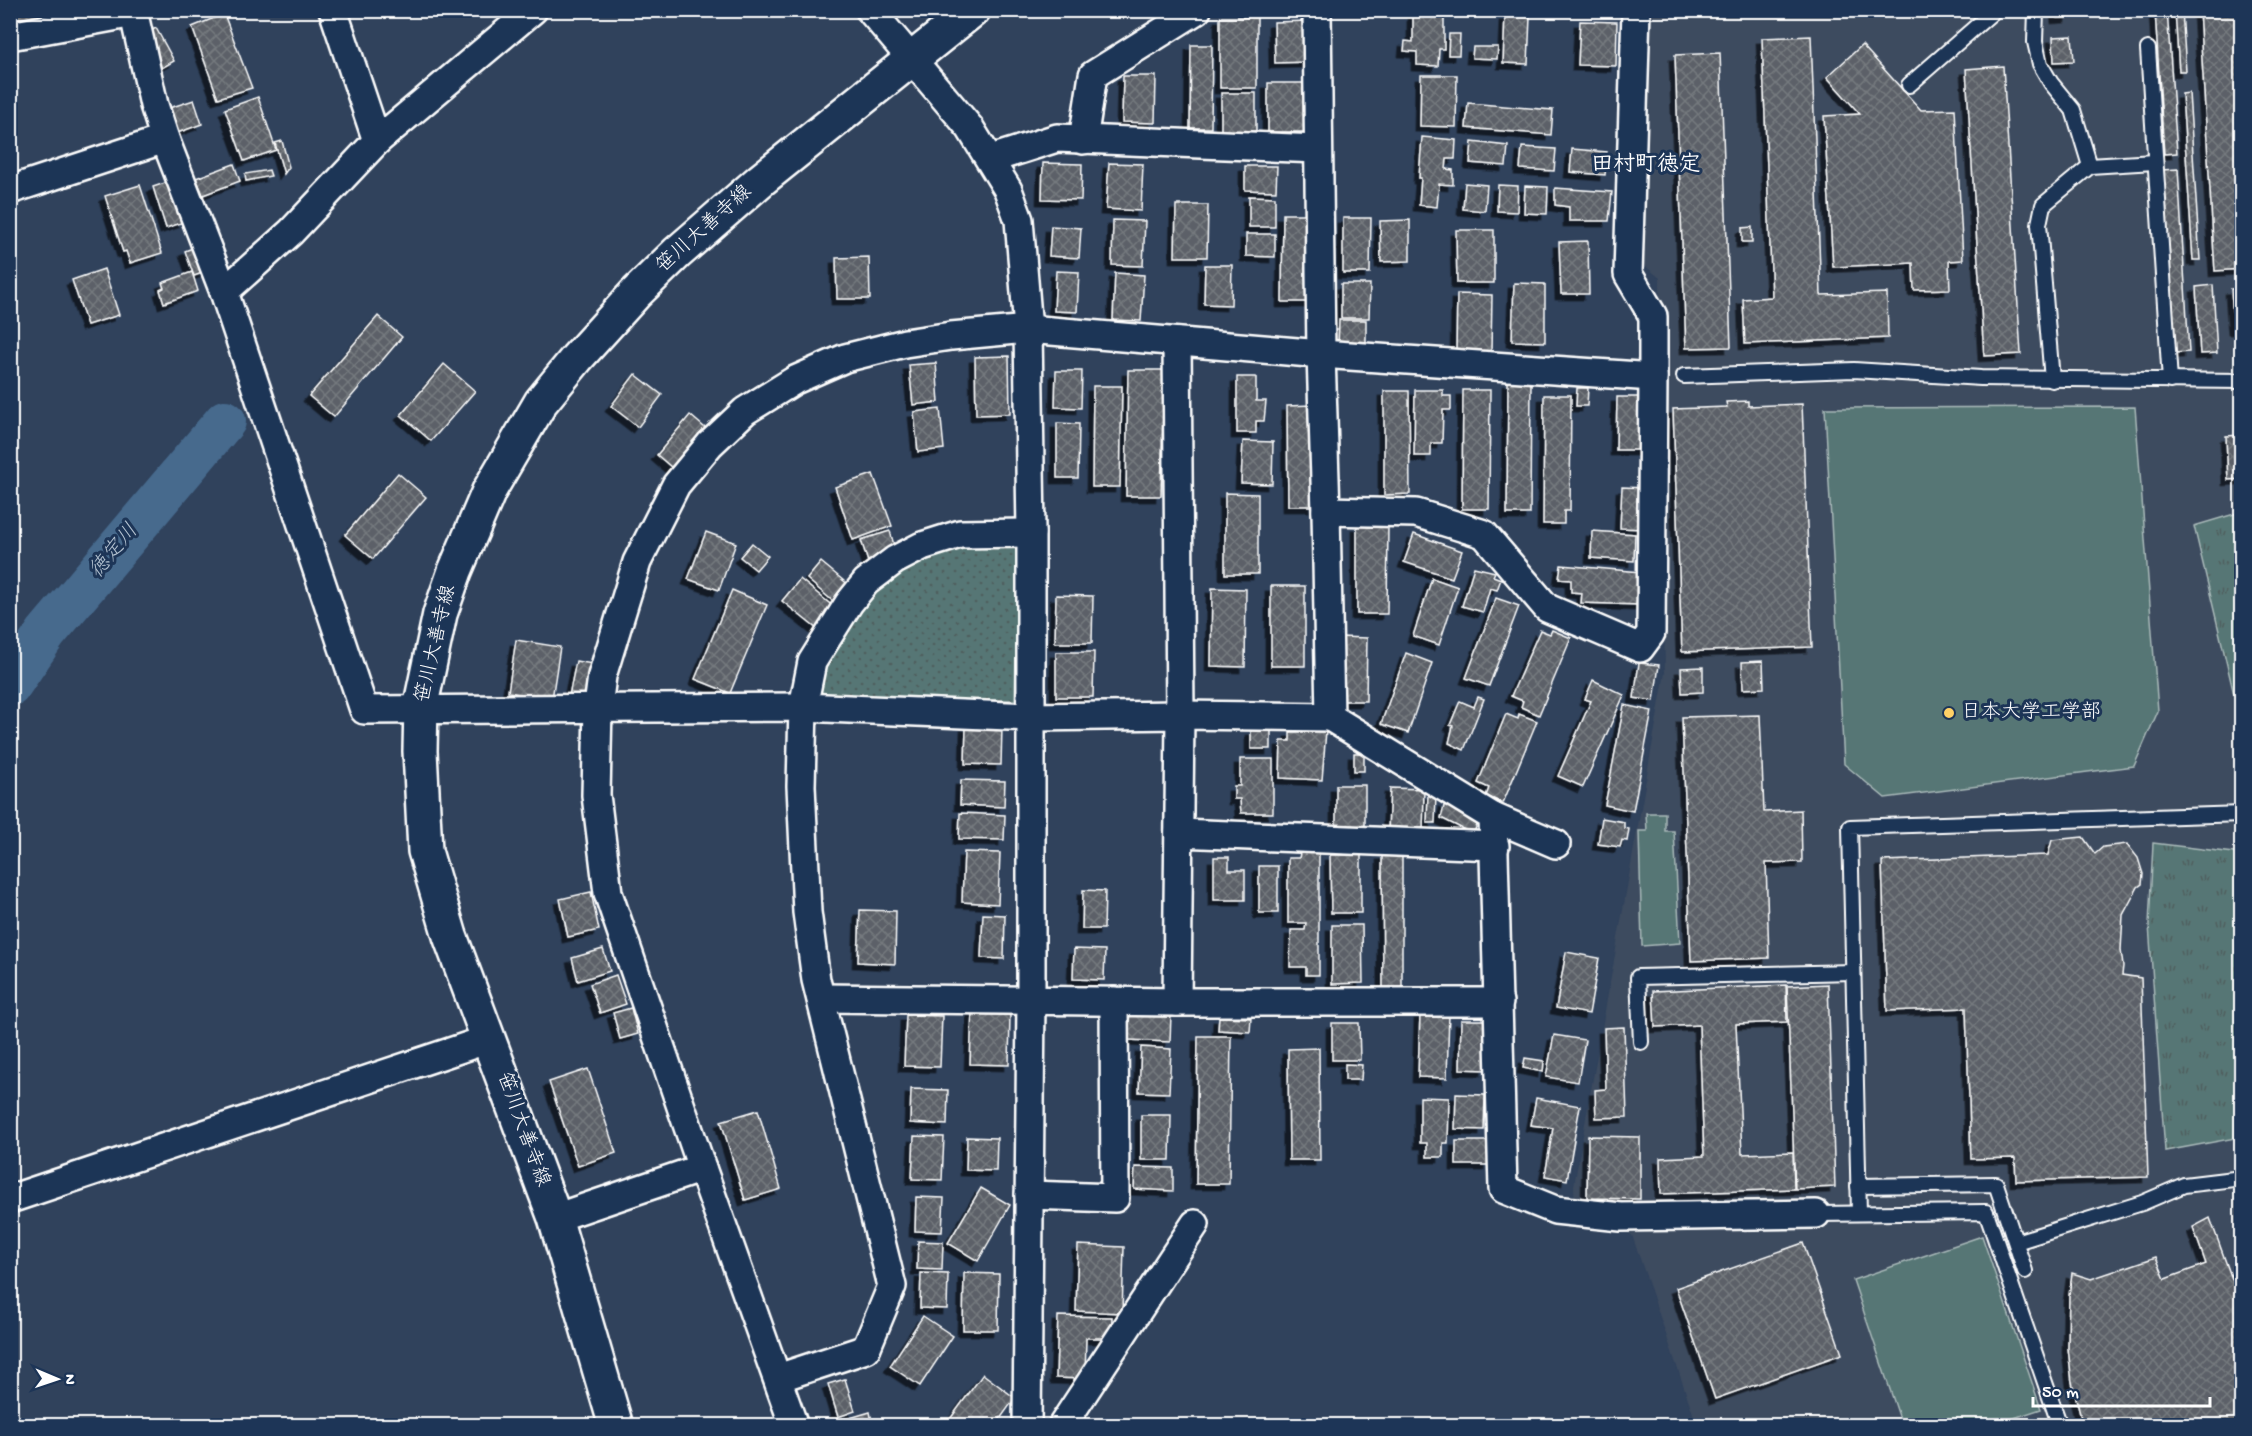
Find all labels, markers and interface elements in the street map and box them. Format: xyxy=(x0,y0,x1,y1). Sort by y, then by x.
district label: 田村町徳定 xyxy=(1591,152,1701,179)
street label: 笹川大善寺線 xyxy=(651,180,757,279)
water label: 徳定川 xyxy=(84,519,145,584)
street label: 笹川大善寺線 xyxy=(410,583,462,705)
place label: 日本大学工学部 xyxy=(1961,701,2101,725)
marker: 日本大学工学部 xyxy=(1942,706,1956,720)
street label: 笹川大善寺線 xyxy=(491,1069,555,1190)
north arrow xyxy=(27,1349,87,1409)
scale bar xyxy=(2033,1370,2210,1408)
text: N xyxy=(59,1374,78,1386)
text: 50 m xyxy=(2042,1383,2079,1404)

